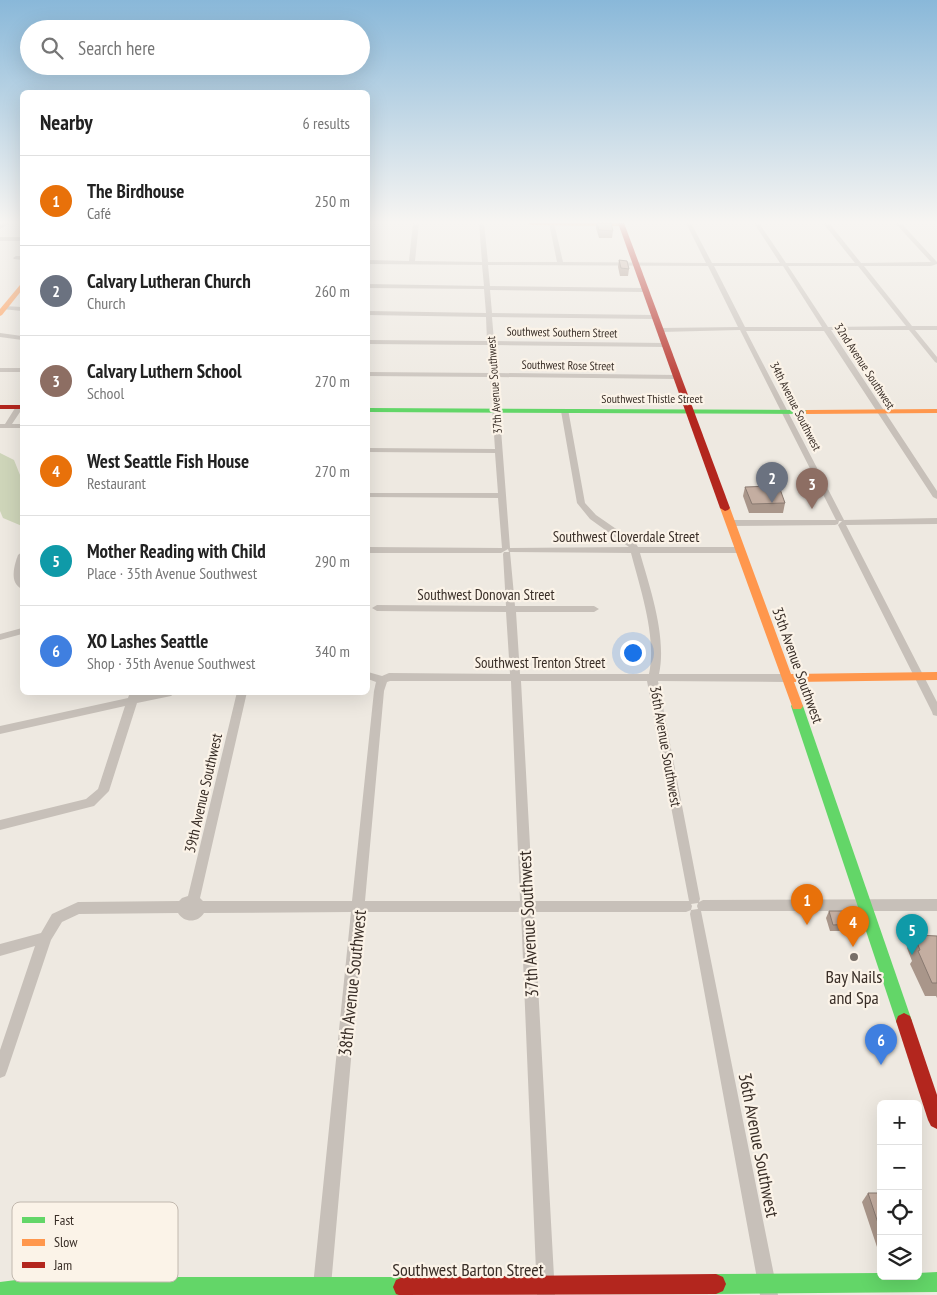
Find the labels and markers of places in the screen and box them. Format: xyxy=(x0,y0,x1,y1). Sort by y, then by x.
pin: 2 xyxy=(756,462,788,503)
pin: 3 xyxy=(796,468,828,509)
pin: 1 xyxy=(791,884,823,925)
pin: 4 xyxy=(837,906,869,947)
pin: 5 xyxy=(896,914,928,955)
marker: Bay Nails and Spa xyxy=(848,951,860,963)
place label: Bay Nails and Spa xyxy=(826,965,882,1009)
pin: 6 xyxy=(865,1024,897,1065)

